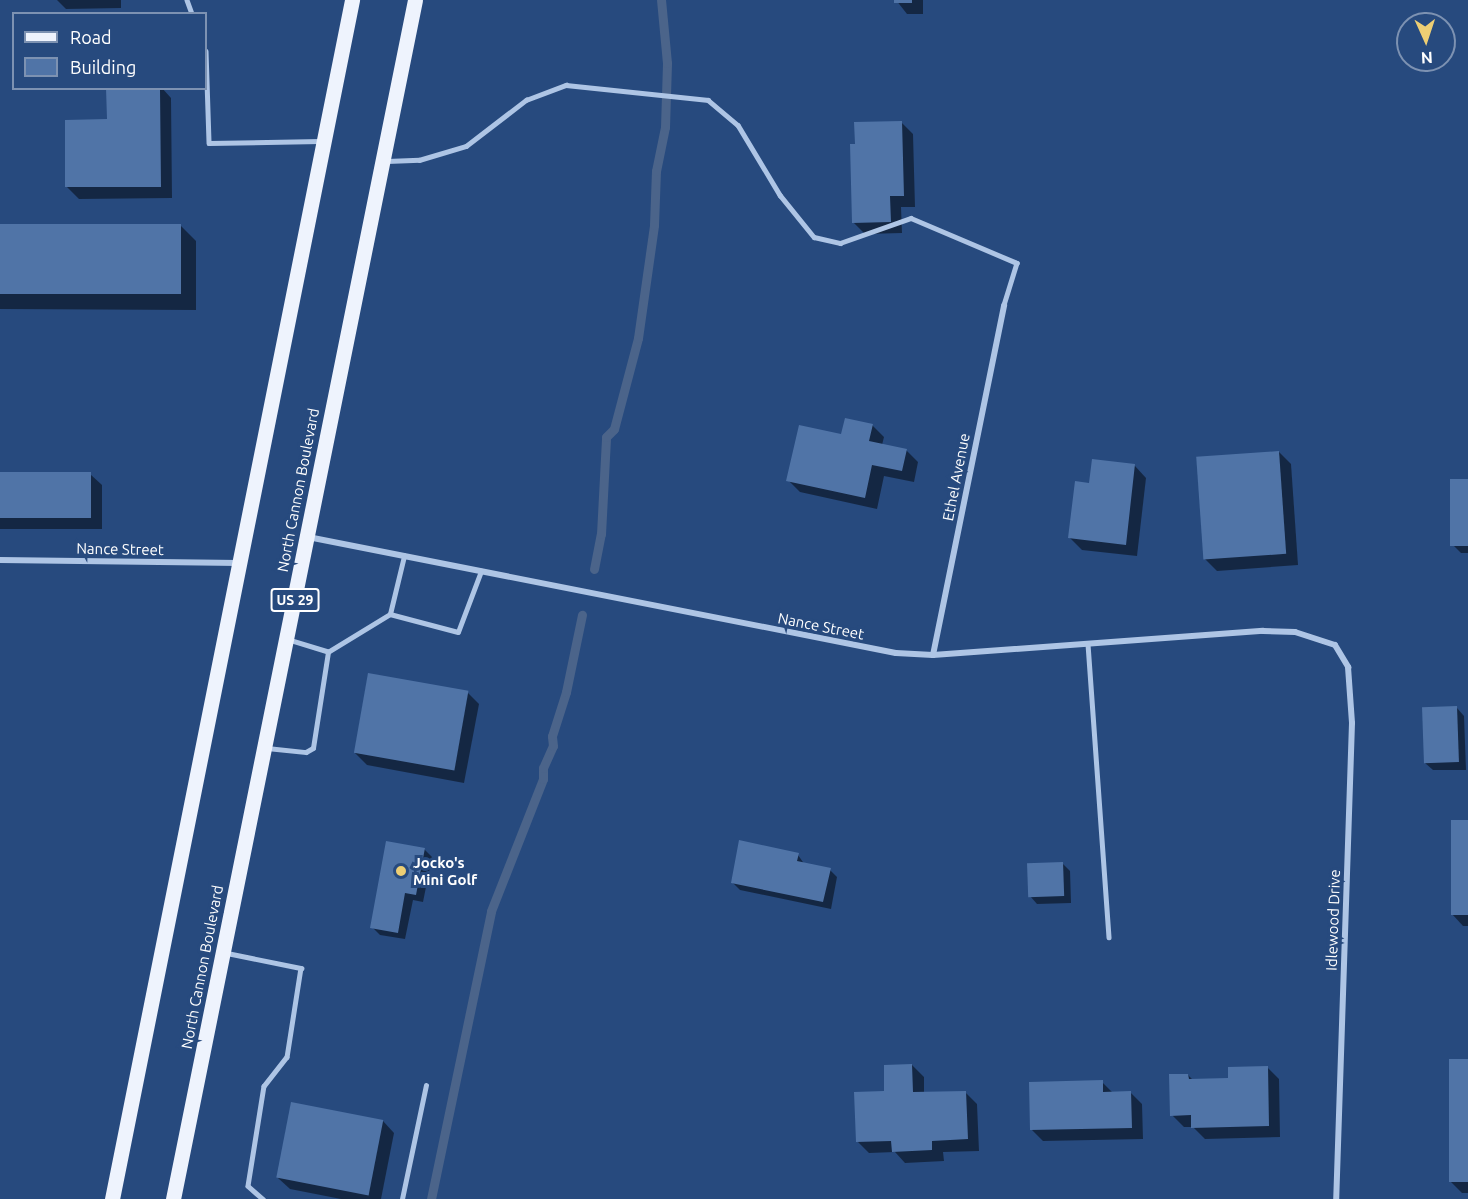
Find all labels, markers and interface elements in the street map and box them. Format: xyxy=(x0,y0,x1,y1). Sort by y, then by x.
legend xyxy=(12,12,207,90)
north arrow xyxy=(1396,12,1456,72)
text: Road xyxy=(70,27,112,47)
text: N xyxy=(1420,49,1433,67)
text: Building xyxy=(70,57,136,77)
street label: North Cannon Boulevard xyxy=(273,407,323,573)
street label: Ethel Avenue xyxy=(939,432,973,522)
street label: Nance Street xyxy=(76,539,164,559)
road number: US 29 xyxy=(270,589,320,611)
street label: Nance Street xyxy=(776,609,866,643)
place label: Jocko's Mini Golf xyxy=(413,853,477,888)
marker: Jocko's Mini Golf xyxy=(394,864,408,878)
street label: Idlewood Drive xyxy=(1322,869,1344,971)
street label: North Cannon Boulevard xyxy=(177,884,227,1050)

